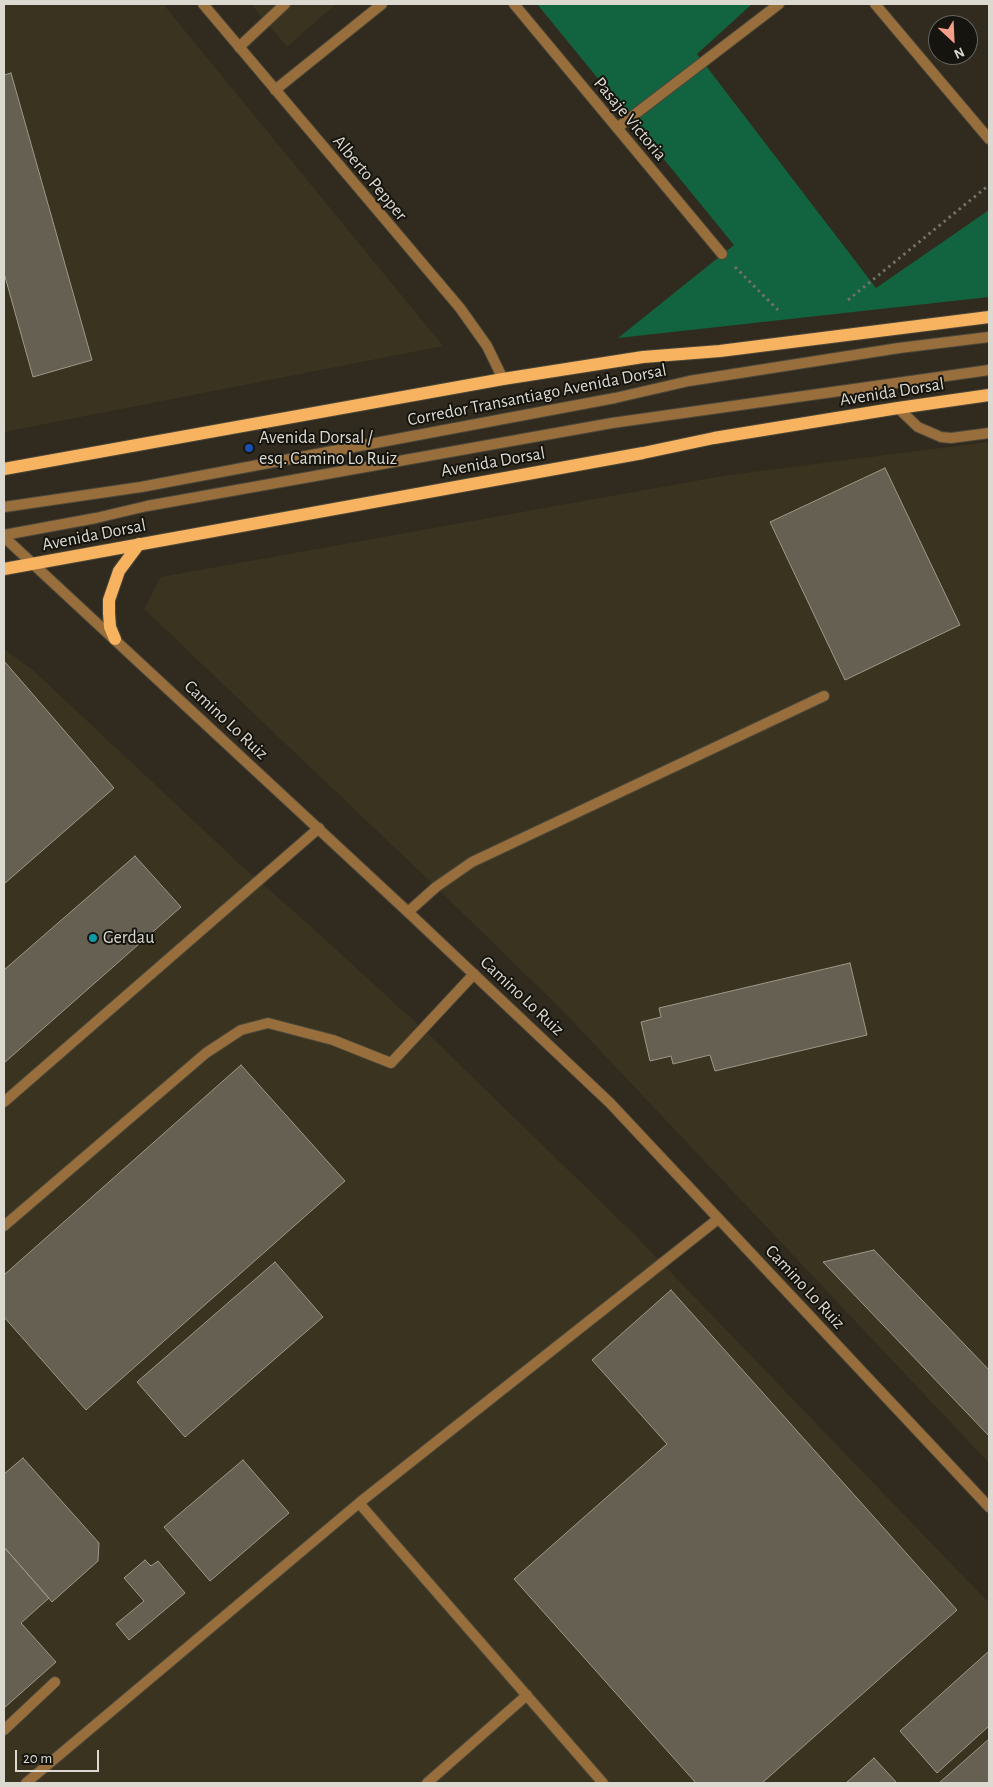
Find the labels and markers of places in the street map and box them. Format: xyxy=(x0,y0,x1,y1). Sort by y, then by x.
place label: Avenida Dorsal / esq. Camino Lo Ruiz xyxy=(259,427,397,469)
marker: Avenida Dorsal / esq. Camino Lo Ruiz xyxy=(243,442,255,454)
place label: Gerdau xyxy=(103,927,154,949)
marker: Gerdau xyxy=(87,932,99,944)

